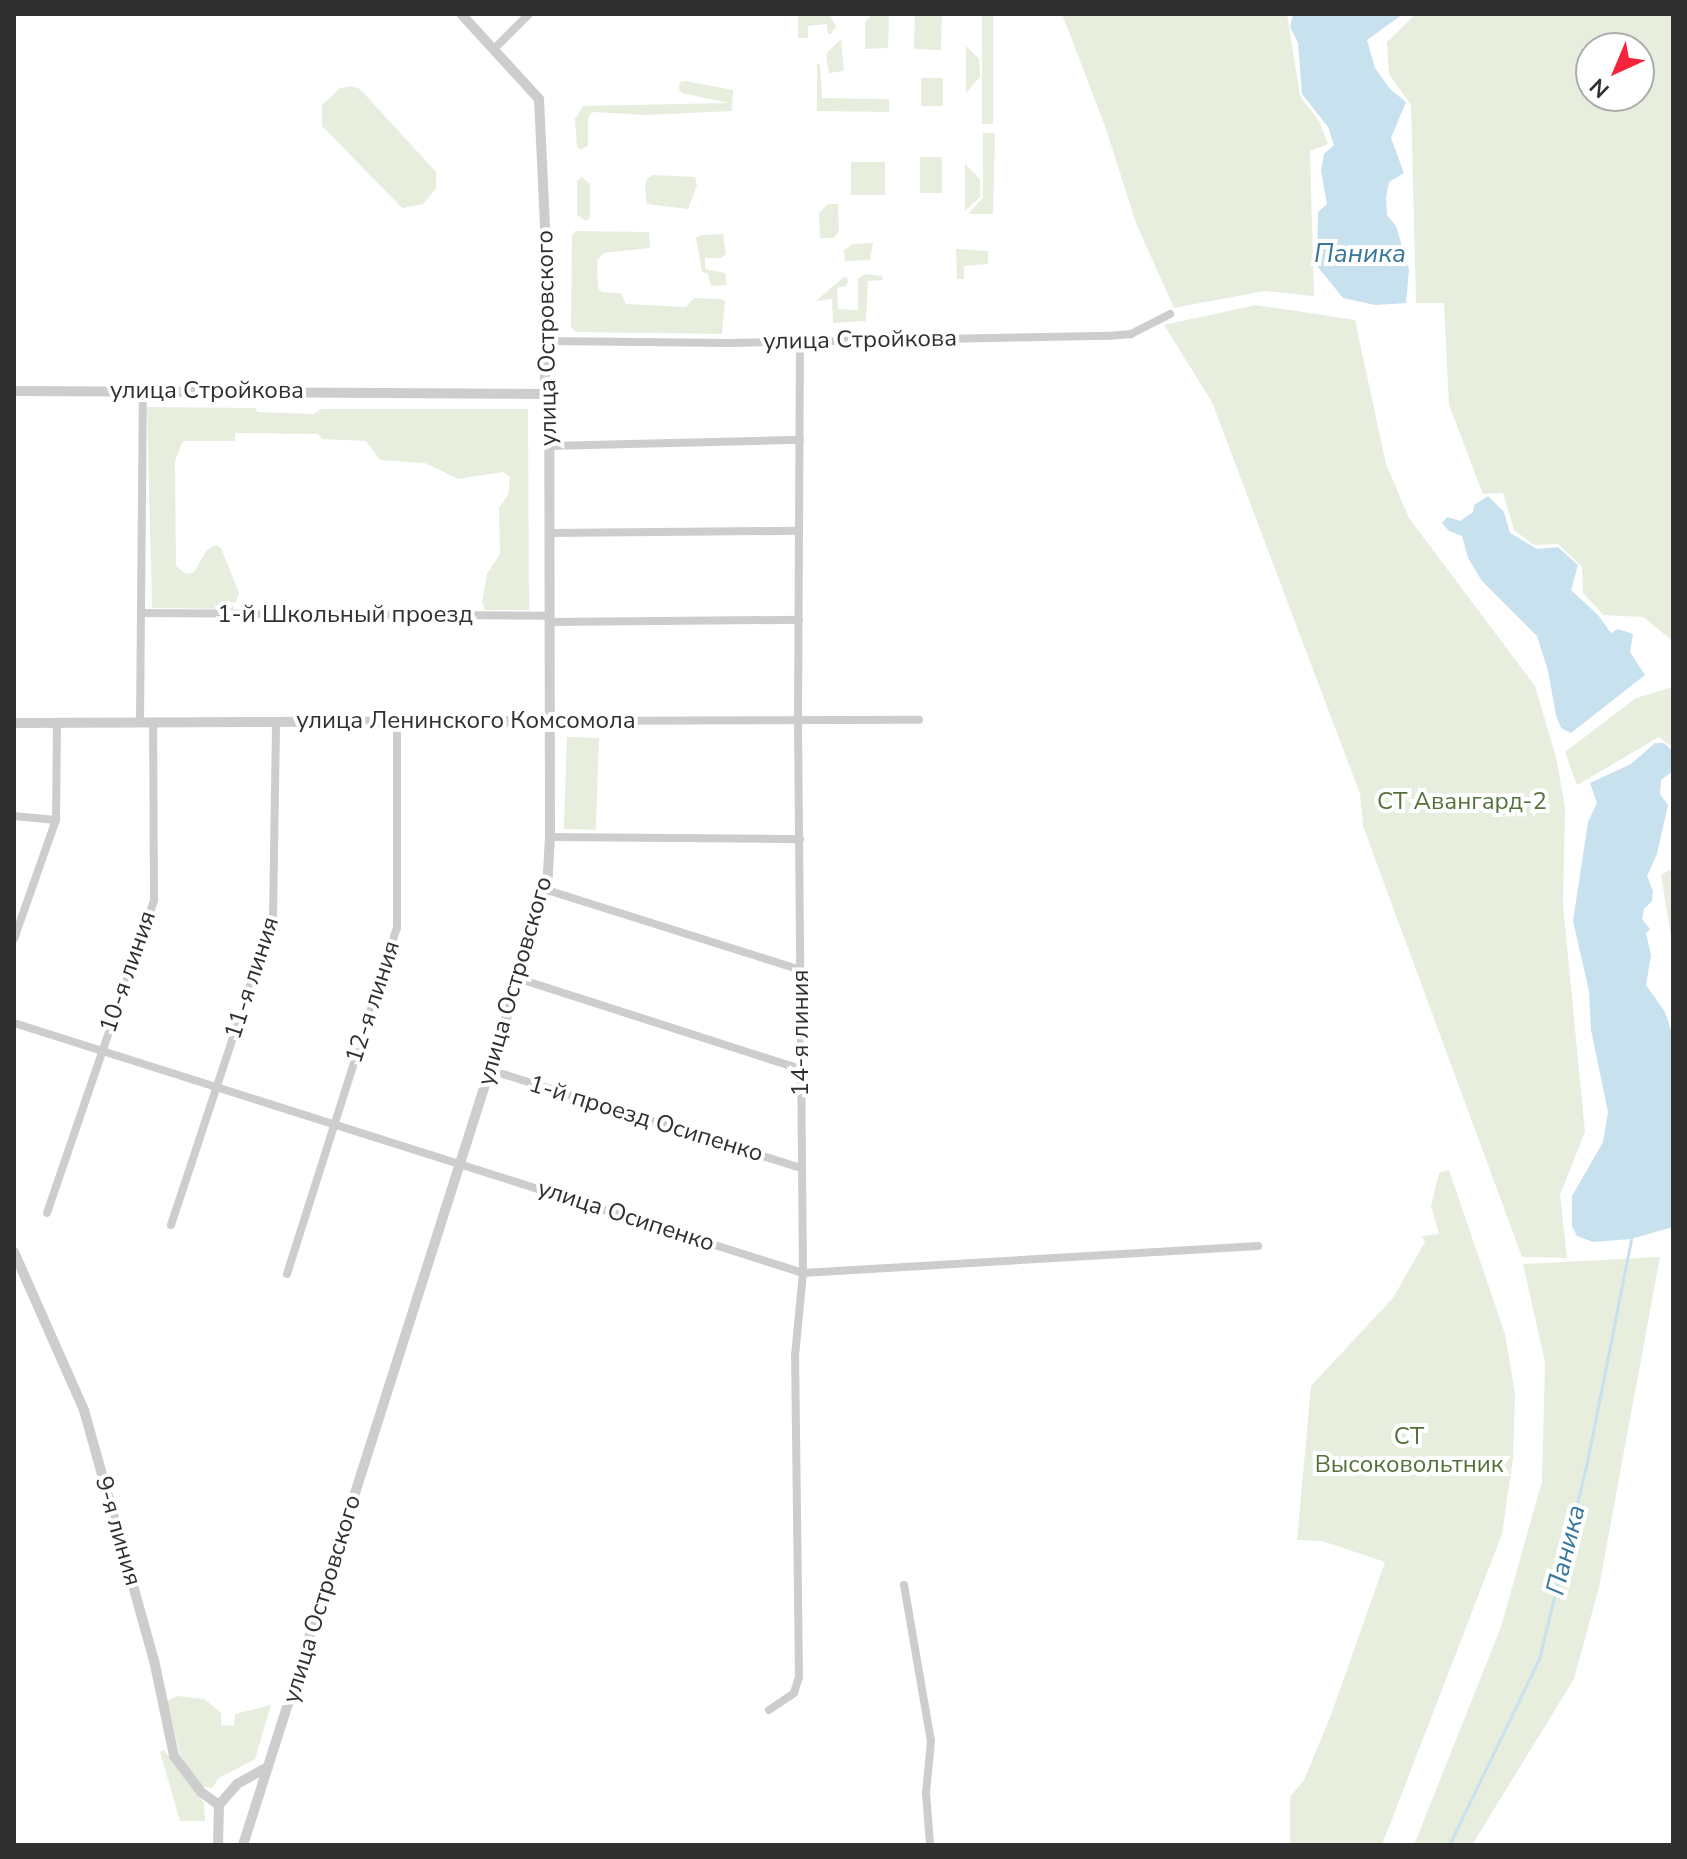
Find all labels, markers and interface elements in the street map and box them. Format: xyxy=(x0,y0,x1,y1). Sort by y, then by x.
north arrow xyxy=(1575,32,1655,112)
text: N xyxy=(1583,71,1616,104)
street label: улица Островского xyxy=(531,230,563,446)
water label: Паника xyxy=(1314,238,1406,270)
street label: улица Стройкова xyxy=(763,324,957,356)
street label: улица Стройкова xyxy=(110,377,304,405)
street label: 1-й Школьный проезд xyxy=(217,601,473,629)
street label: улица Ленинского Комсомола xyxy=(296,707,636,735)
park label: СТ Авангард-2 xyxy=(1377,788,1547,816)
street label: улица Островского xyxy=(471,873,559,1089)
street label: 10-я линия xyxy=(94,907,162,1037)
street label: 11-я линия xyxy=(219,913,285,1043)
street label: 12-я линия xyxy=(340,937,406,1067)
street label: 14-я линия xyxy=(787,970,815,1096)
street label: 1-й проезд Осипенко xyxy=(525,1070,767,1168)
street label: улица Осипенко xyxy=(534,1174,718,1258)
park label: СТ Высоковольтник xyxy=(1315,1423,1503,1479)
street label: 9-я линия xyxy=(89,1473,147,1589)
street label: улица Островского xyxy=(277,1491,367,1707)
water label: Паника xyxy=(1540,1502,1592,1598)

